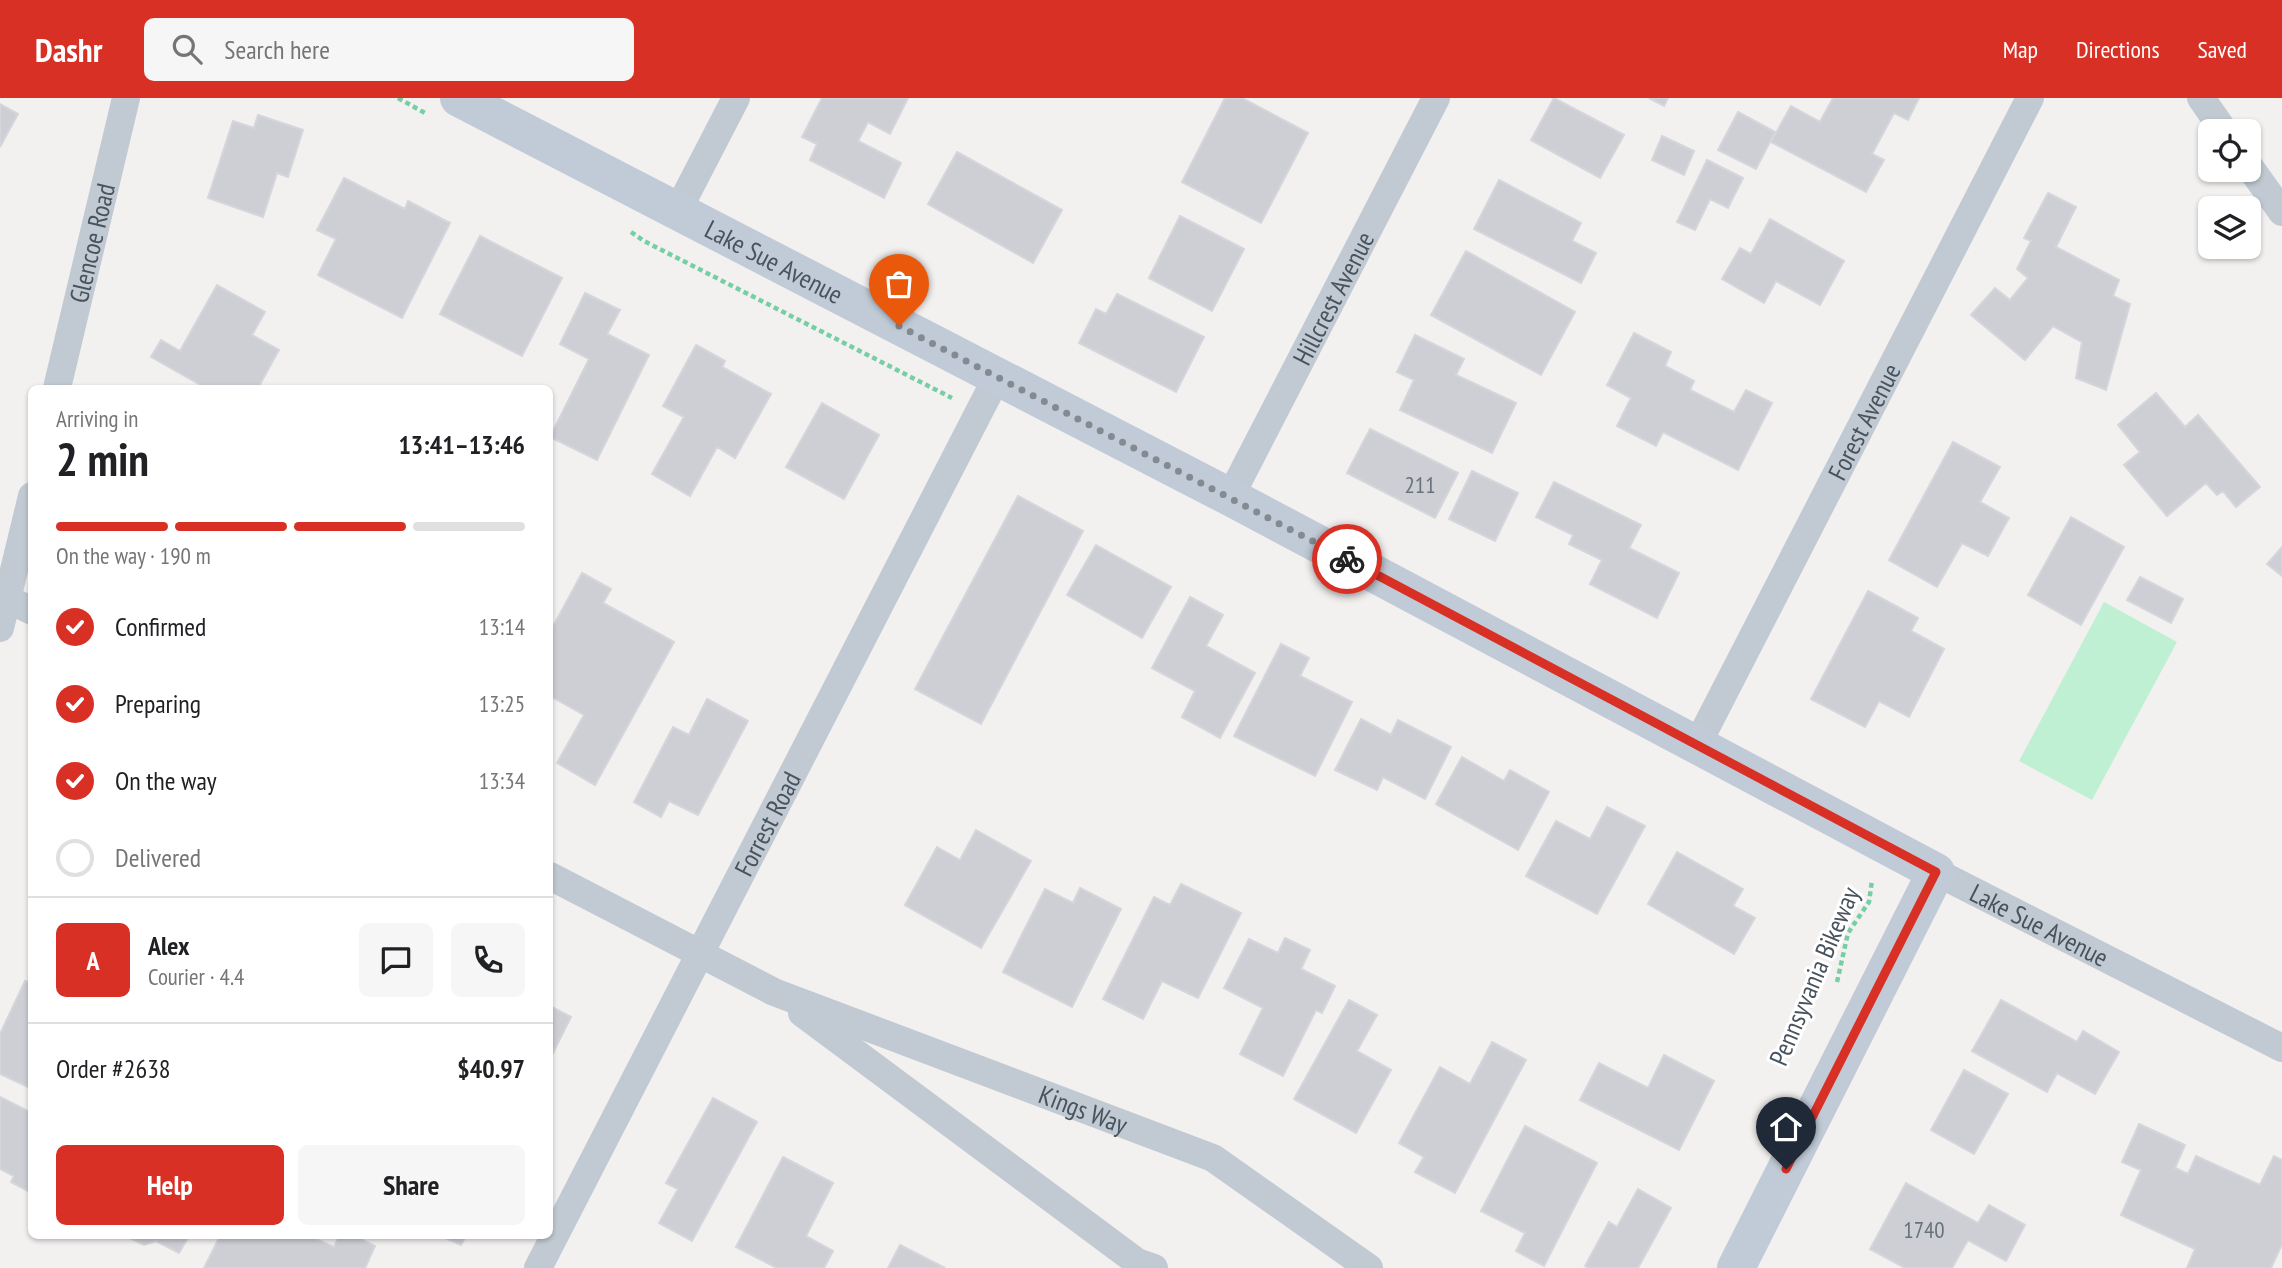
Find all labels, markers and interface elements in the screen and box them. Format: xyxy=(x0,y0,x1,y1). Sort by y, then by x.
search box xyxy=(144,18,634,81)
text: Dashr xyxy=(35,28,102,71)
icon: search xyxy=(168,30,206,68)
text: Search here xyxy=(224,33,330,66)
text: Map xyxy=(2003,34,2038,65)
text: Directions xyxy=(2076,34,2160,65)
text: Saved xyxy=(2198,34,2247,65)
map controls xyxy=(2198,119,2261,259)
button: locate xyxy=(2198,119,2261,182)
street label: Glencoe Road xyxy=(61,180,122,306)
button: layers xyxy=(2198,196,2261,259)
street label: Lake Sue Avenue xyxy=(700,212,849,310)
street label: Hillcrest Avenue xyxy=(1285,226,1381,370)
pin xyxy=(869,254,929,326)
icon: bag xyxy=(880,265,918,303)
street label: Forest Avenue xyxy=(1820,358,1907,485)
text: Arriving in xyxy=(56,404,138,433)
text: 13:41–13:46 xyxy=(398,428,525,461)
text: 2 min xyxy=(56,429,149,489)
house number: 211 xyxy=(1404,470,1436,499)
courier xyxy=(1312,524,1382,594)
icon: bike xyxy=(1328,540,1366,578)
text: On the way · 190 m xyxy=(56,541,211,570)
icon: check xyxy=(56,608,94,646)
text: Confirmed xyxy=(115,610,206,643)
text: 13:14 xyxy=(479,612,525,641)
icon: check xyxy=(56,685,94,723)
text: Preparing xyxy=(115,687,201,720)
text: 13:25 xyxy=(479,689,525,718)
icon: check xyxy=(56,762,94,800)
text: On the way xyxy=(115,764,217,797)
text: 13:34 xyxy=(479,766,525,795)
street label: Forrest Road xyxy=(726,766,807,881)
text: Delivered xyxy=(115,841,201,874)
street label: Lake Sue Avenue xyxy=(1965,876,2114,973)
street label: Pennsyvania Bikeway xyxy=(1762,882,1867,1070)
button: chat xyxy=(359,923,433,997)
button: phone xyxy=(451,923,525,997)
text: Alex xyxy=(148,929,189,962)
text: A xyxy=(86,944,100,977)
text: Courier · 4.4 xyxy=(148,962,244,991)
text: Order #2638 xyxy=(56,1052,171,1085)
text: $40.97 xyxy=(457,1052,525,1085)
street label: Kings Way xyxy=(1035,1077,1132,1141)
pin xyxy=(1756,1097,1816,1169)
icon: home xyxy=(1767,1108,1805,1146)
button: Help xyxy=(56,1145,284,1225)
button: Share xyxy=(298,1145,525,1225)
house number: 1740 xyxy=(1903,1215,1945,1244)

